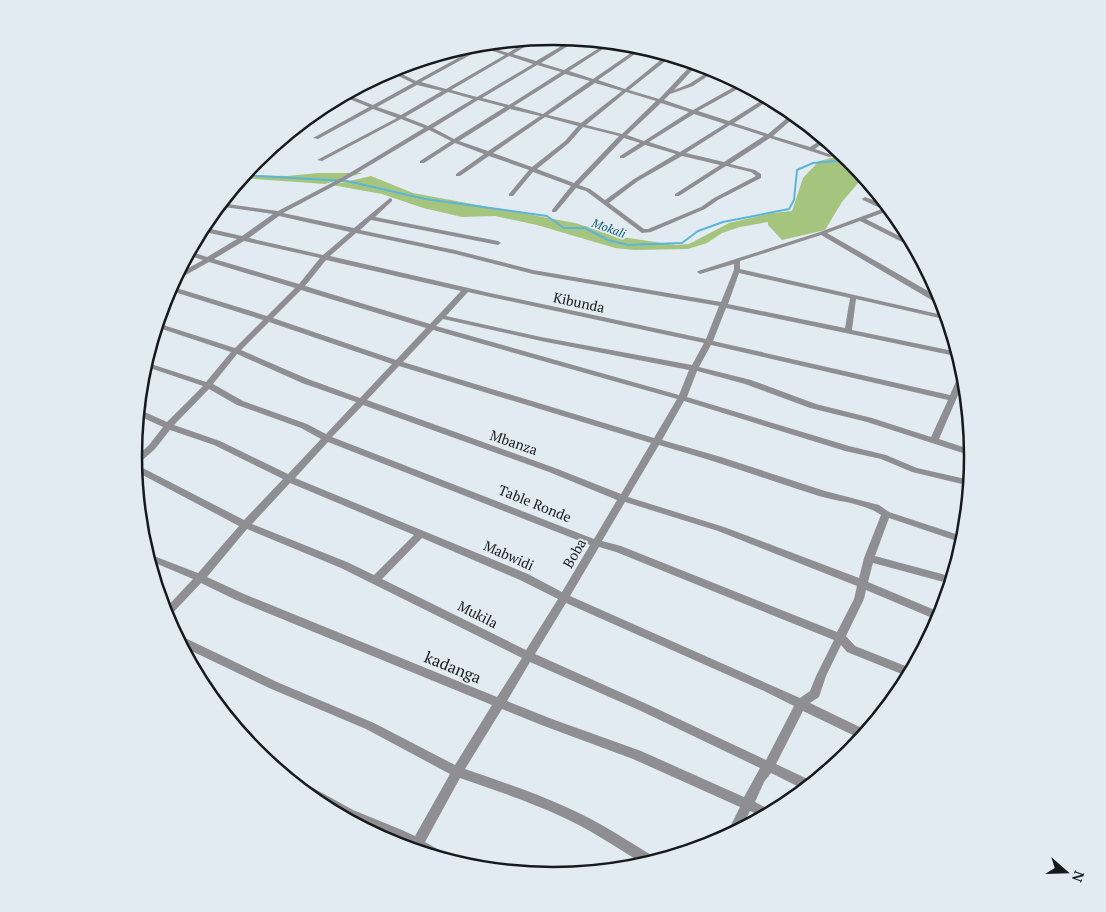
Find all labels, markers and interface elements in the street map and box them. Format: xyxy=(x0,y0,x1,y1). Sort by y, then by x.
water label: Mokali xyxy=(589,215,629,241)
street label: Kibunda xyxy=(552,287,606,317)
street label: Mbanza xyxy=(488,425,540,459)
street label: Table Ronde xyxy=(496,480,574,526)
street label: Boba xyxy=(558,535,590,571)
street label: Mabwidi xyxy=(481,536,537,574)
street label: Mukila xyxy=(455,596,501,632)
street label: kadanga xyxy=(421,646,485,688)
north arrow xyxy=(1041,847,1091,897)
text: N xyxy=(1068,868,1089,885)

